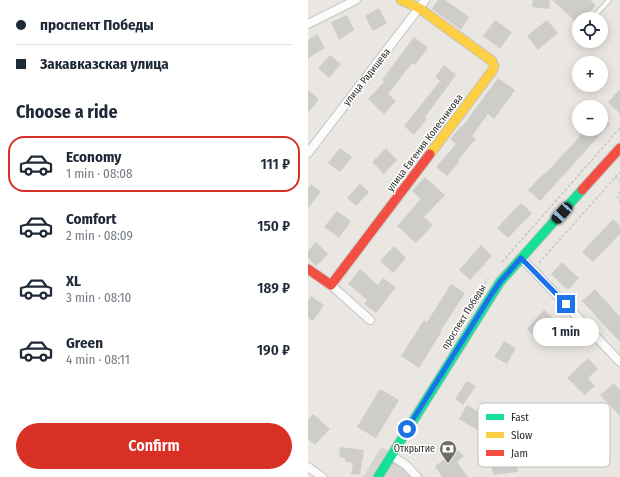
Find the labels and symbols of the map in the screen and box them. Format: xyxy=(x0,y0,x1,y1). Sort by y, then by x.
street label: улица Радищева xyxy=(341,46,393,108)
street label: улица Евгения Колесникова xyxy=(384,92,466,194)
car xyxy=(550,200,574,226)
street label: проспект Победы xyxy=(439,282,489,352)
route end xyxy=(557,295,575,313)
callout: 1 min xyxy=(533,318,599,346)
legend xyxy=(478,403,610,467)
text: Fast xyxy=(511,411,529,424)
route start xyxy=(398,420,416,438)
text: Slow xyxy=(511,429,532,442)
bank icon: Открытие xyxy=(438,439,458,464)
place label: Открытие xyxy=(394,443,435,455)
text: Jam xyxy=(511,447,528,460)

